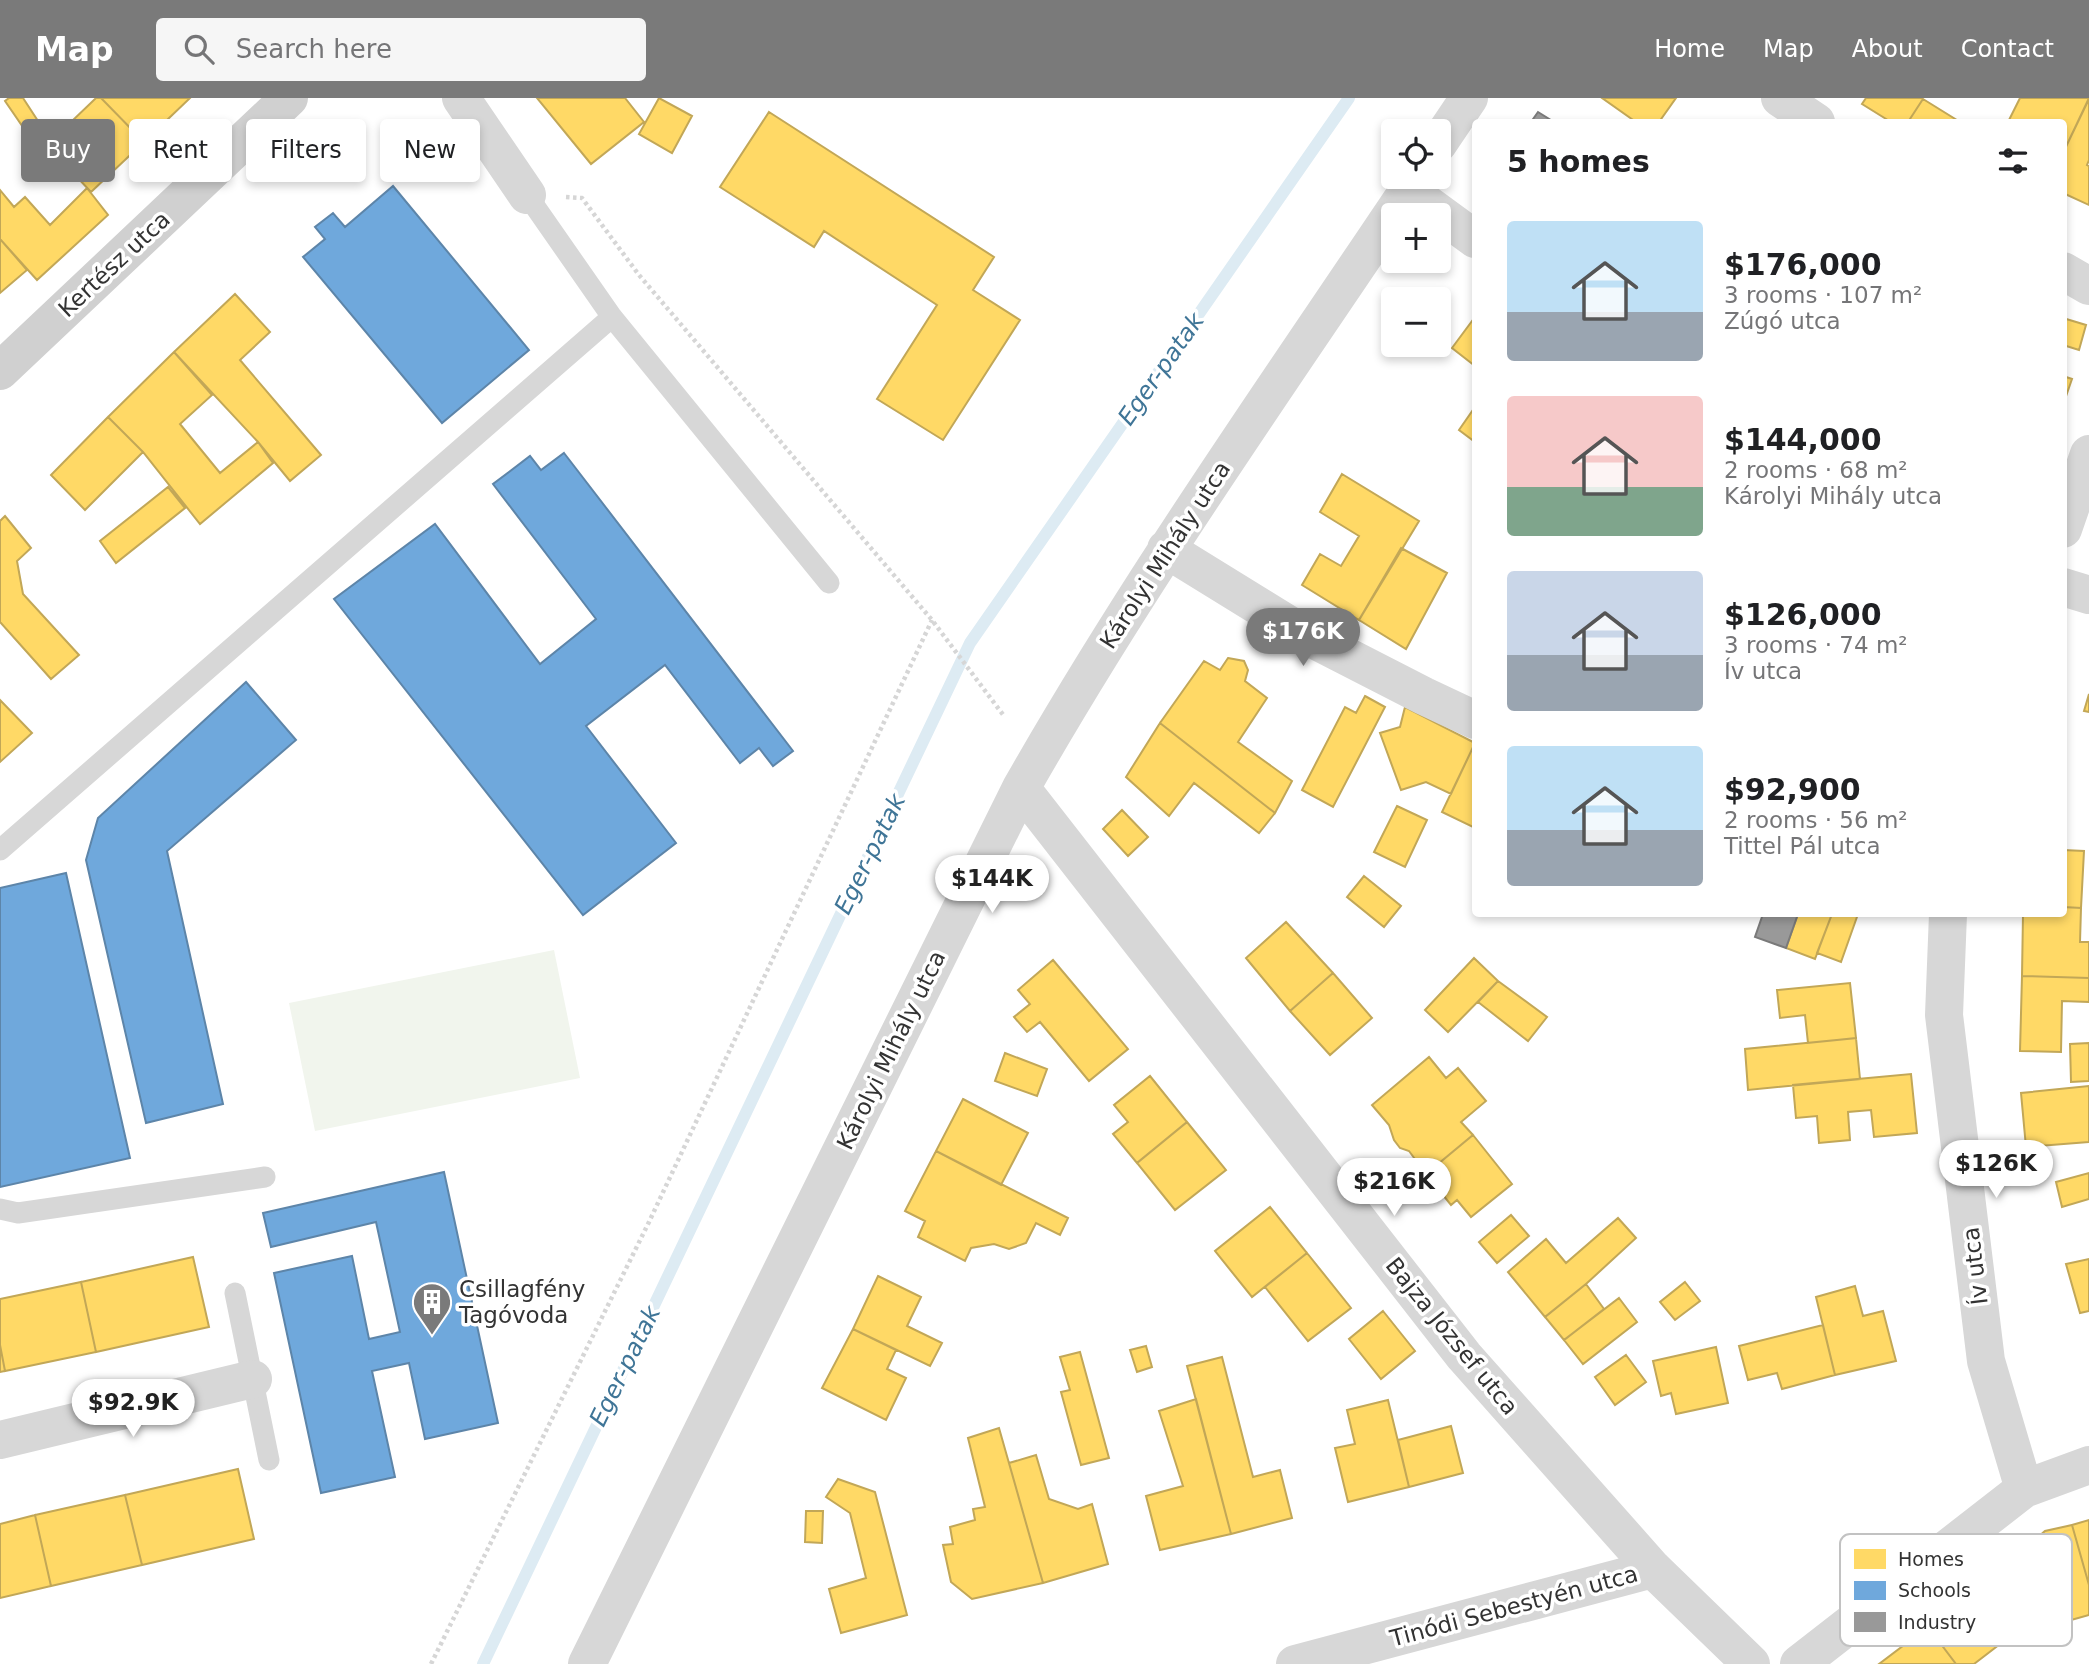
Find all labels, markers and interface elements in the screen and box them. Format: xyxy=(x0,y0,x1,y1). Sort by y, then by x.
search box xyxy=(156,18,646,81)
text: Map xyxy=(35,30,114,69)
icon: search xyxy=(180,30,218,68)
text: Search here xyxy=(236,34,392,64)
text: Home xyxy=(1654,35,1725,63)
text: Map xyxy=(1763,35,1814,63)
text: About xyxy=(1852,35,1923,63)
text: Contact xyxy=(1961,35,2054,63)
chip: Buy xyxy=(21,119,115,182)
chip: Rent xyxy=(129,119,232,182)
chip: Filters xyxy=(246,119,366,182)
chip: New xyxy=(380,119,480,182)
map controls xyxy=(1381,119,1451,357)
button: locate xyxy=(1381,119,1451,189)
icon: filters xyxy=(1994,142,2032,180)
text: 5 homes xyxy=(1507,144,1650,179)
button: + xyxy=(1381,203,1451,273)
street label: Kertész utca xyxy=(53,206,175,322)
text: $176,000 xyxy=(1724,247,1882,282)
icon: home xyxy=(1563,249,1647,333)
text: 3 rooms · 107 m² xyxy=(1724,282,1922,308)
button: − xyxy=(1381,287,1451,357)
water label: Eger-patak xyxy=(1112,307,1210,430)
text: Zúgó utca xyxy=(1724,308,1841,334)
text: $144,000 xyxy=(1724,422,1882,457)
icon: home xyxy=(1563,424,1647,508)
street label: Károlyi Mihály utca xyxy=(1095,456,1235,654)
text: 2 rooms · 68 m² xyxy=(1724,457,1908,483)
text: Károlyi Mihály utca xyxy=(1724,483,1942,509)
text: $126,000 xyxy=(1724,597,1882,632)
icon: home xyxy=(1563,599,1647,683)
pin: $176K xyxy=(1254,608,1352,668)
text: $176K xyxy=(1262,618,1344,644)
text: 3 rooms · 74 m² xyxy=(1724,632,1908,658)
text: Ív utca xyxy=(1724,658,1802,684)
text: $92,900 xyxy=(1724,772,1861,807)
icon: home xyxy=(1563,774,1647,858)
water label: Eger-patak xyxy=(829,788,912,919)
text: 2 rooms · 56 m² xyxy=(1724,807,1908,833)
text: Tittel Pál utca xyxy=(1724,833,1881,859)
pin: $144K xyxy=(943,856,1041,915)
text: $144K xyxy=(951,865,1033,891)
street label: Károlyi Mihály utca xyxy=(832,946,950,1154)
pin: $126K xyxy=(1947,1140,2045,1200)
text: $126K xyxy=(1955,1150,2037,1176)
pin: $216K xyxy=(1345,1158,1443,1218)
text: $216K xyxy=(1353,1168,1435,1194)
street label: Ív utca xyxy=(1956,1226,1993,1306)
street label: Bajza József utca xyxy=(1381,1252,1523,1420)
place label: Csillagfény Tagóvoda xyxy=(458,1276,585,1328)
building icon: Csillagfény Tagóvoda xyxy=(411,1281,453,1336)
water label: Eger-patak xyxy=(584,1300,667,1431)
pin: $92.9K xyxy=(76,1380,190,1439)
text: $92.9K xyxy=(88,1389,178,1415)
legend xyxy=(1840,1534,2072,1646)
text: Homes xyxy=(1898,1548,1964,1570)
street label: Tinódi Sebestyén utca xyxy=(1386,1560,1641,1652)
text: Schools xyxy=(1898,1579,1971,1601)
text: Industry xyxy=(1898,1611,1976,1633)

